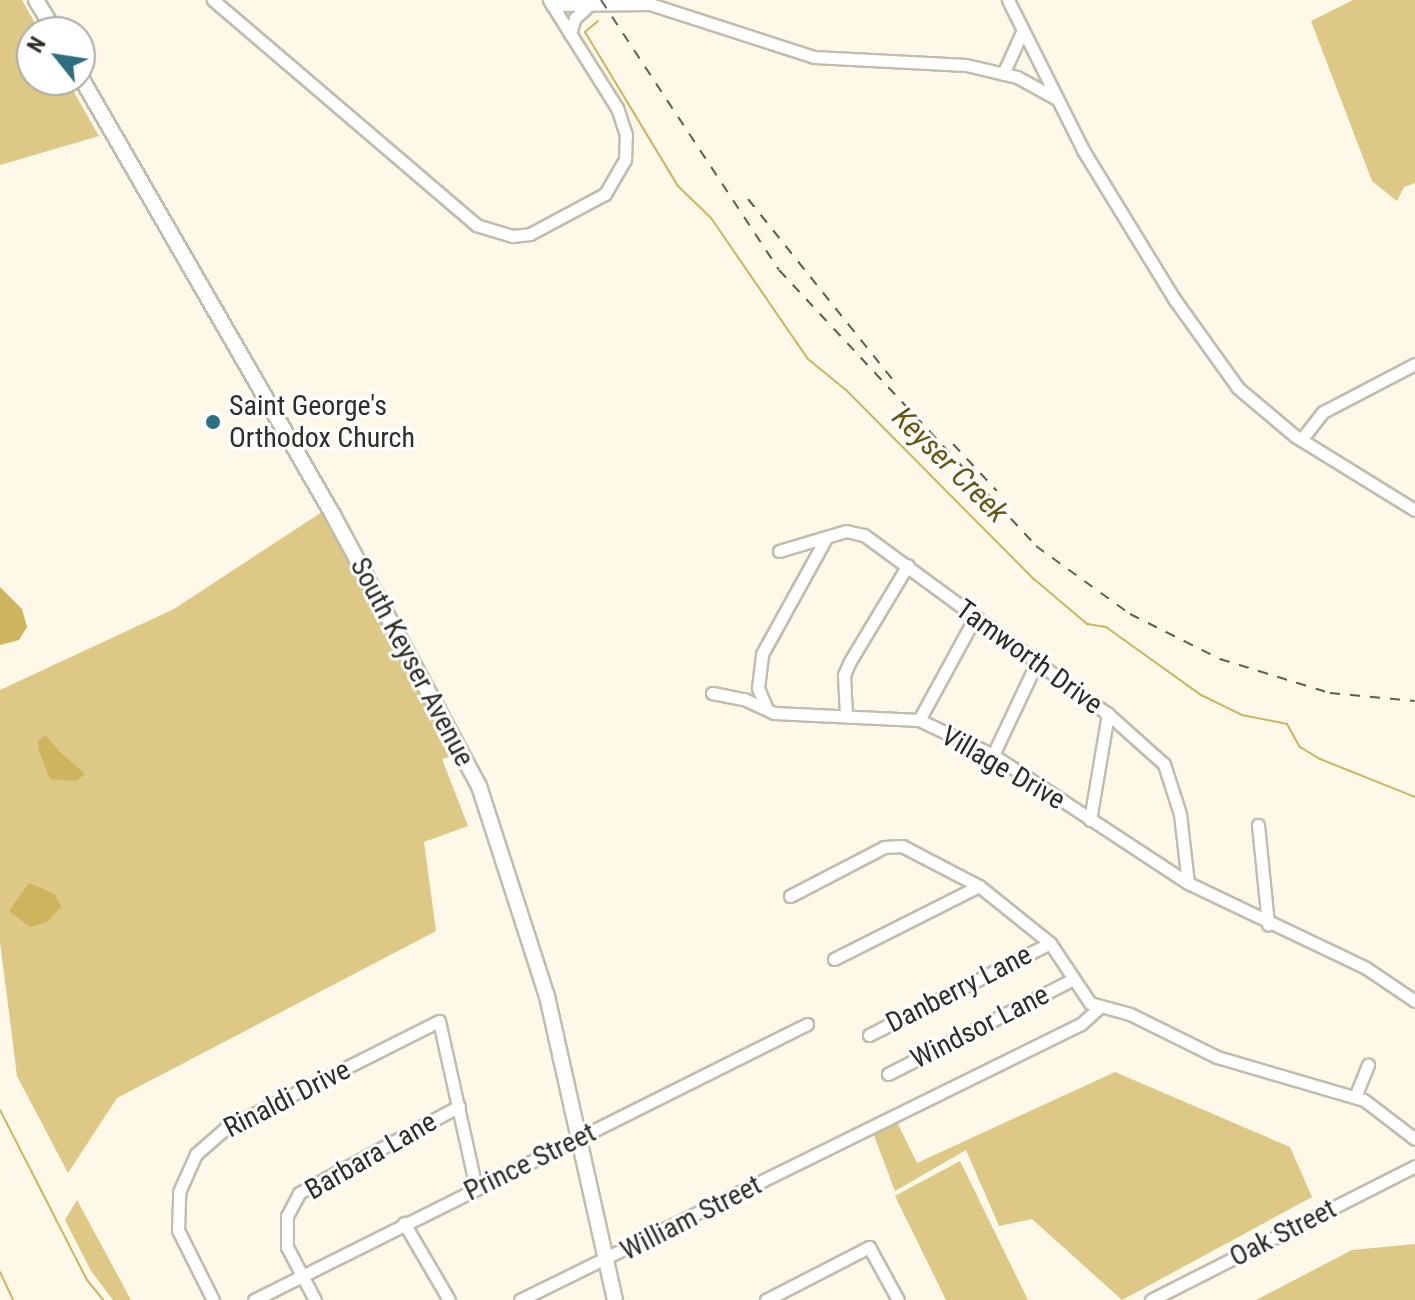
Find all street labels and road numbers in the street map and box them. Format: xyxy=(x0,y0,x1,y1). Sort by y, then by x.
street label: South Keyser Avenue xyxy=(343,552,481,772)
street label: Tamworth Drive xyxy=(949,593,1109,721)
street label: Village Drive xyxy=(935,719,1071,817)
street label: Danberry Lane xyxy=(881,938,1037,1040)
street label: Windsor Lane xyxy=(905,978,1055,1076)
street label: Rinaldi Drive xyxy=(218,1053,356,1145)
street label: Barbara Lane xyxy=(300,1105,442,1207)
street label: Prince Street xyxy=(459,1116,601,1208)
street label: William Street xyxy=(615,1168,767,1268)
street label: Oak Street xyxy=(1224,1192,1342,1274)

